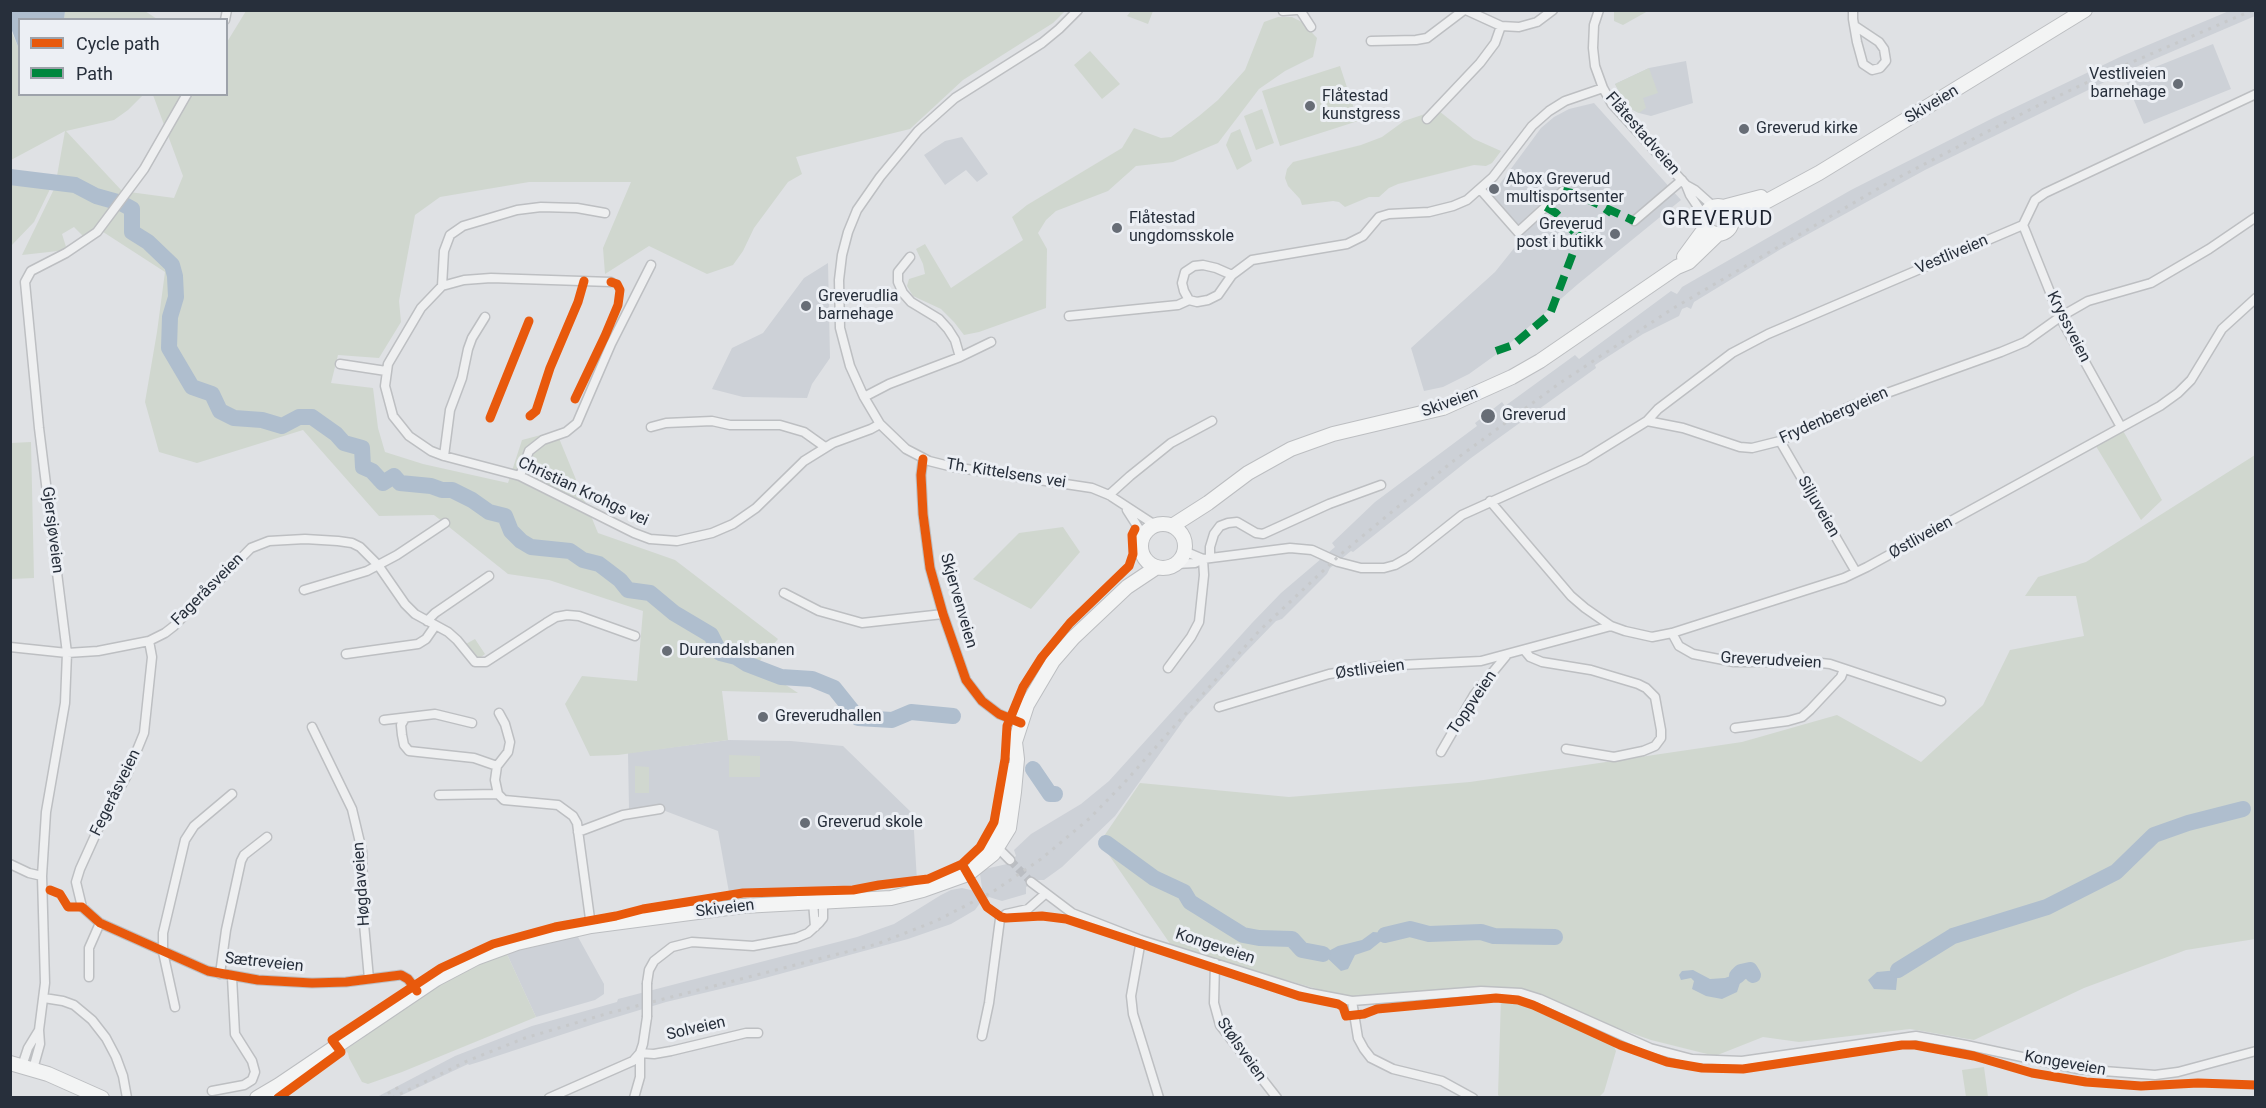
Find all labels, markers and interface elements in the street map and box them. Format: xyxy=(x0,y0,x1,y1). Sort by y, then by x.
legend xyxy=(18,18,228,96)
text: Cycle path xyxy=(76,33,160,54)
text: Path xyxy=(76,63,113,84)
place label: Vestliveien barnehage xyxy=(2089,65,2166,103)
marker: Vestliveien barnehage xyxy=(2171,77,2185,91)
street label: Skiveien xyxy=(1902,82,1962,128)
place label: Flåtestad kunstgress xyxy=(1322,87,1401,125)
street label: Flåtestadveien xyxy=(1601,89,1683,179)
marker: Flåtestad kunstgress xyxy=(1303,99,1317,113)
place label: Greverud kirke xyxy=(1756,119,1858,139)
marker: Greverud kirke xyxy=(1737,122,1751,136)
place label: Abox Greverud multisportsenter xyxy=(1506,170,1624,208)
marker: Abox Greverud multisportsenter xyxy=(1487,182,1501,196)
district label: GREVERUD xyxy=(1662,208,1774,232)
place label: Flåtestad ungdomsskole xyxy=(1129,209,1234,247)
place label: Greverud post i butikk xyxy=(1516,215,1603,253)
marker: Flåtestad ungdomsskole xyxy=(1110,221,1124,235)
marker: Greverud post i butikk xyxy=(1608,227,1622,241)
street label: Vestliveien xyxy=(1913,231,1991,279)
place label: Greverudlia barnehage xyxy=(818,287,898,325)
street label: Kryssveien xyxy=(2042,288,2094,366)
marker: Greverudlia barnehage xyxy=(799,299,813,313)
street label: Frydenbergveien xyxy=(1777,383,1891,449)
street label: Skiveien xyxy=(1419,384,1481,422)
place label: Greverud xyxy=(1502,406,1566,426)
marker: Greverud xyxy=(1479,407,1497,425)
street label: Christian Krohgs vei xyxy=(515,453,651,531)
street label: Th. Kittelsens vei xyxy=(945,455,1067,493)
street label: Siljuveien xyxy=(1793,473,1843,541)
street label: Gjersjøveien xyxy=(37,486,67,574)
street label: Østliveien xyxy=(1886,513,1956,563)
street label: Fageråsveien xyxy=(168,550,248,630)
street label: Skjervenveien xyxy=(935,551,981,651)
place label: Durendalsbanen xyxy=(679,641,795,661)
marker: Durendalsbanen xyxy=(660,644,674,658)
street label: Greverudveien xyxy=(1720,649,1822,673)
street label: Østliveien xyxy=(1334,656,1406,684)
street label: Toppveien xyxy=(1445,667,1501,739)
place label: Greverudhallen xyxy=(775,707,882,727)
marker: Greverudhallen xyxy=(756,710,770,724)
street label: Fegeråsveien xyxy=(87,747,145,839)
place label: Greverud skole xyxy=(817,813,923,833)
marker: Greverud skole xyxy=(798,816,812,830)
street label: Høgdaveien xyxy=(349,841,375,927)
street label: Skiveien xyxy=(695,896,755,922)
street label: Kongeveien xyxy=(1173,925,1257,969)
street label: Sætreveien xyxy=(224,949,304,977)
street label: Solveien xyxy=(665,1013,727,1045)
street label: Stølsveien xyxy=(1212,1014,1270,1086)
street label: Kongeveien xyxy=(2023,1047,2107,1081)

